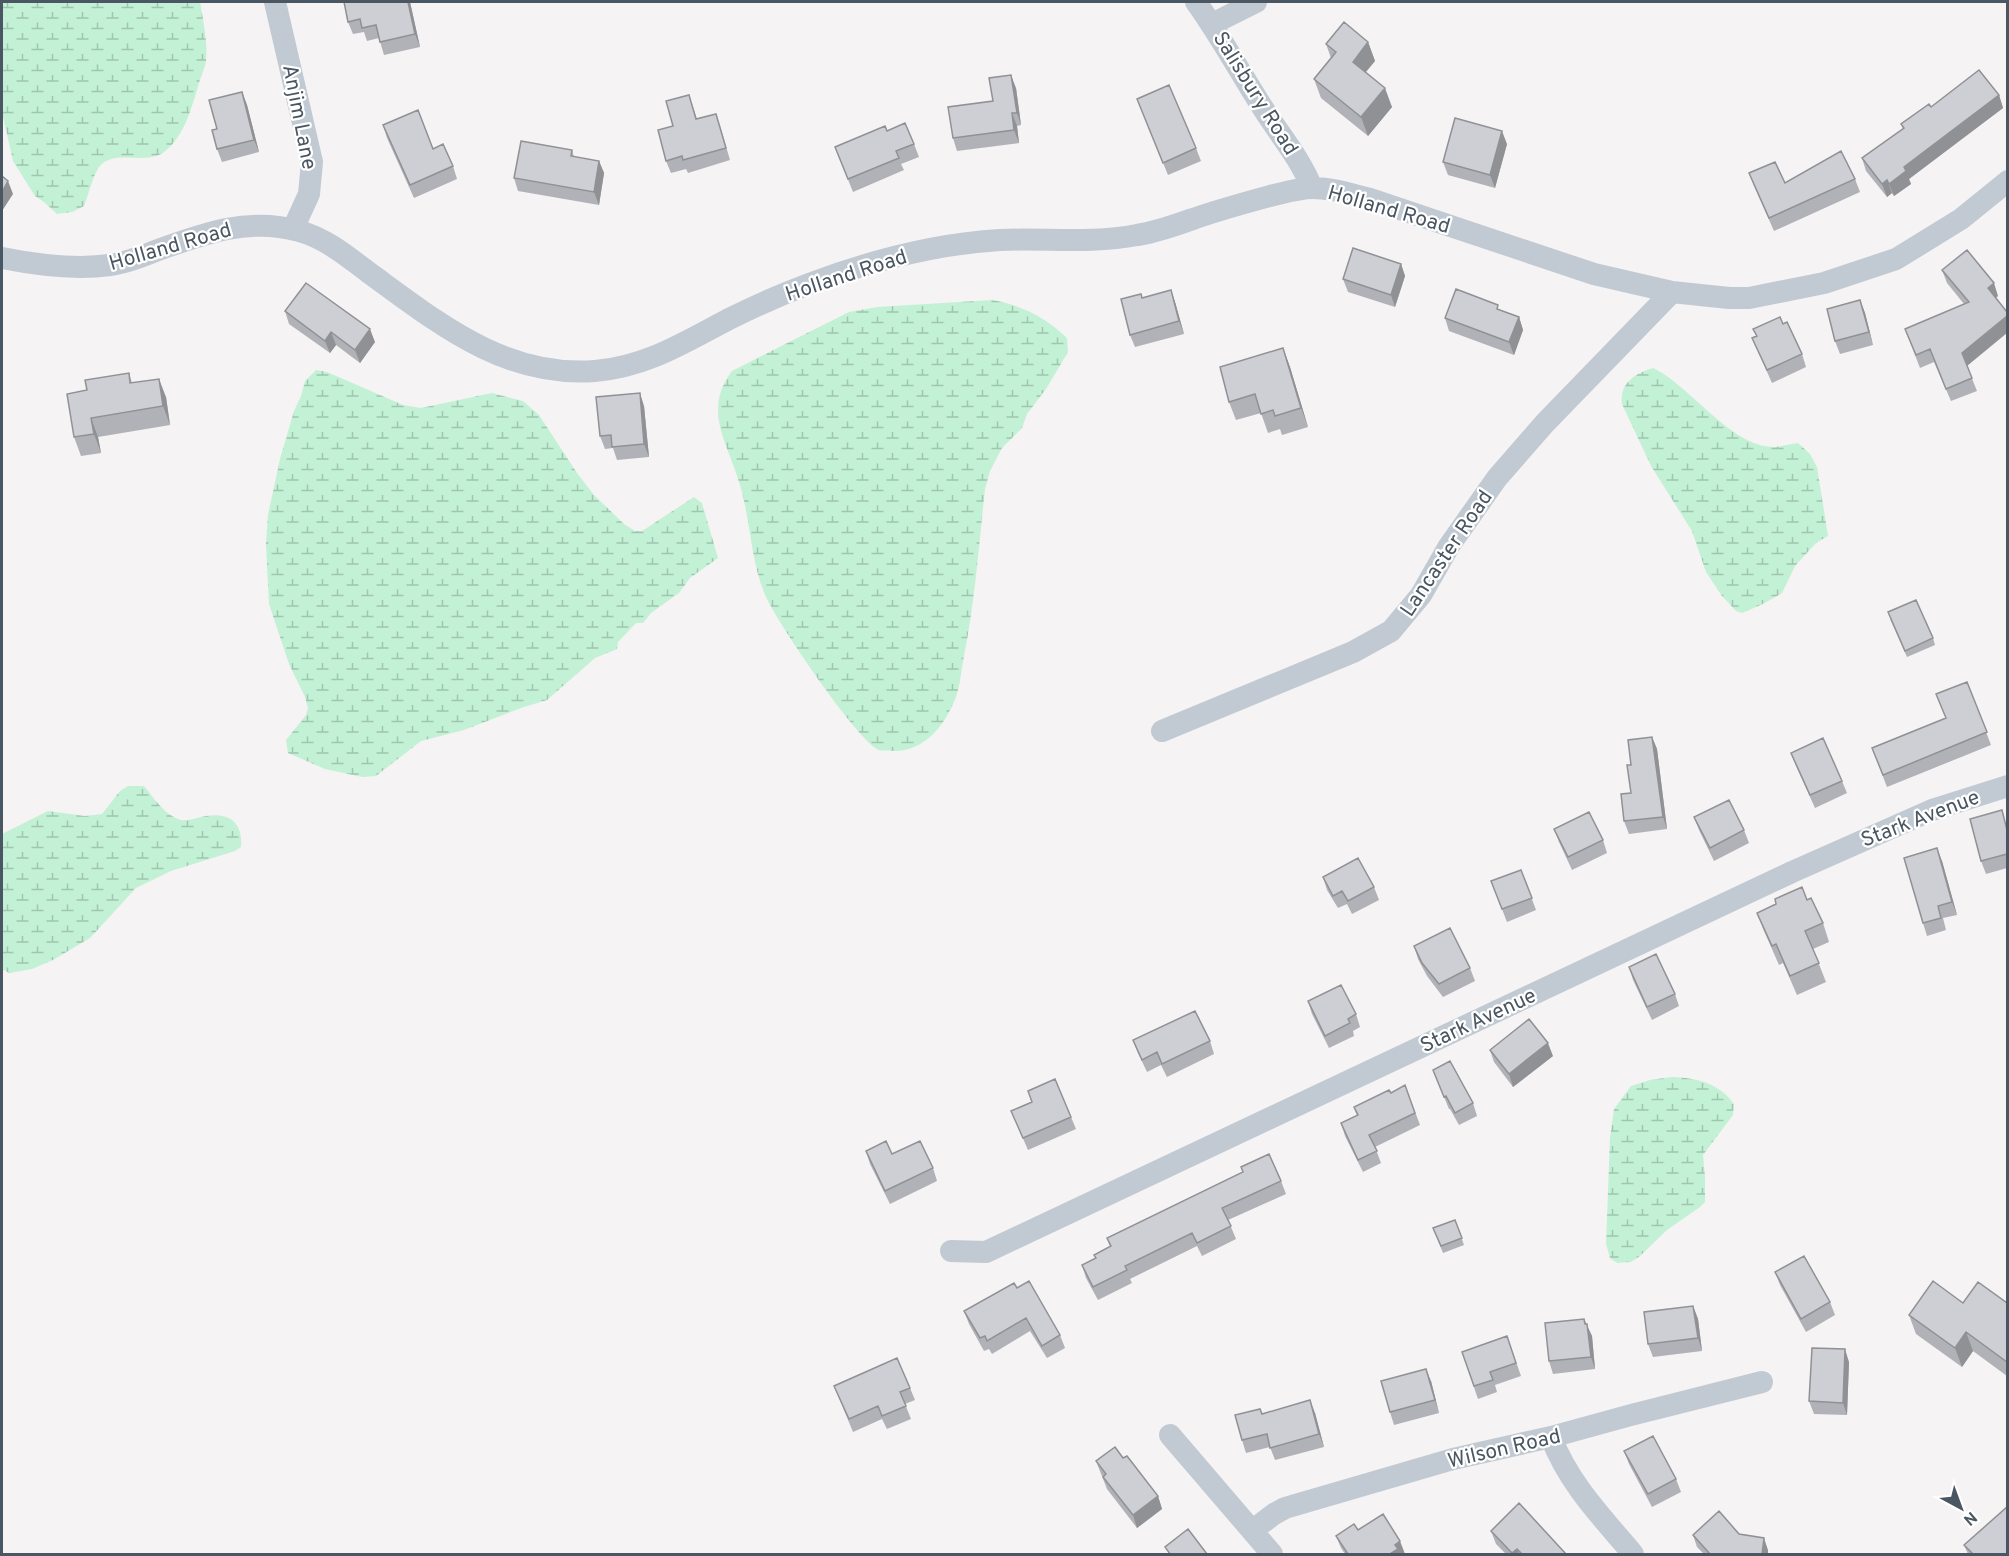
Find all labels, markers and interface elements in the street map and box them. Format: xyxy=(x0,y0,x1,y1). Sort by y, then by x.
street label: Salisbury Road xyxy=(1206,27,1304,161)
street label: Anjim Lane xyxy=(275,62,322,172)
street label: Holland Road xyxy=(1324,180,1453,241)
street label: Holland Road xyxy=(106,217,235,278)
street label: Holland Road xyxy=(782,244,911,309)
street label: Lancaster Road xyxy=(1395,485,1500,622)
street label: Stark Avenue xyxy=(1857,784,1984,854)
street label: Stark Avenue xyxy=(1416,983,1541,1060)
street label: Wilson Road xyxy=(1445,1423,1563,1476)
north arrow xyxy=(1931,1478,1991,1538)
text: N xyxy=(1959,1506,1980,1529)

